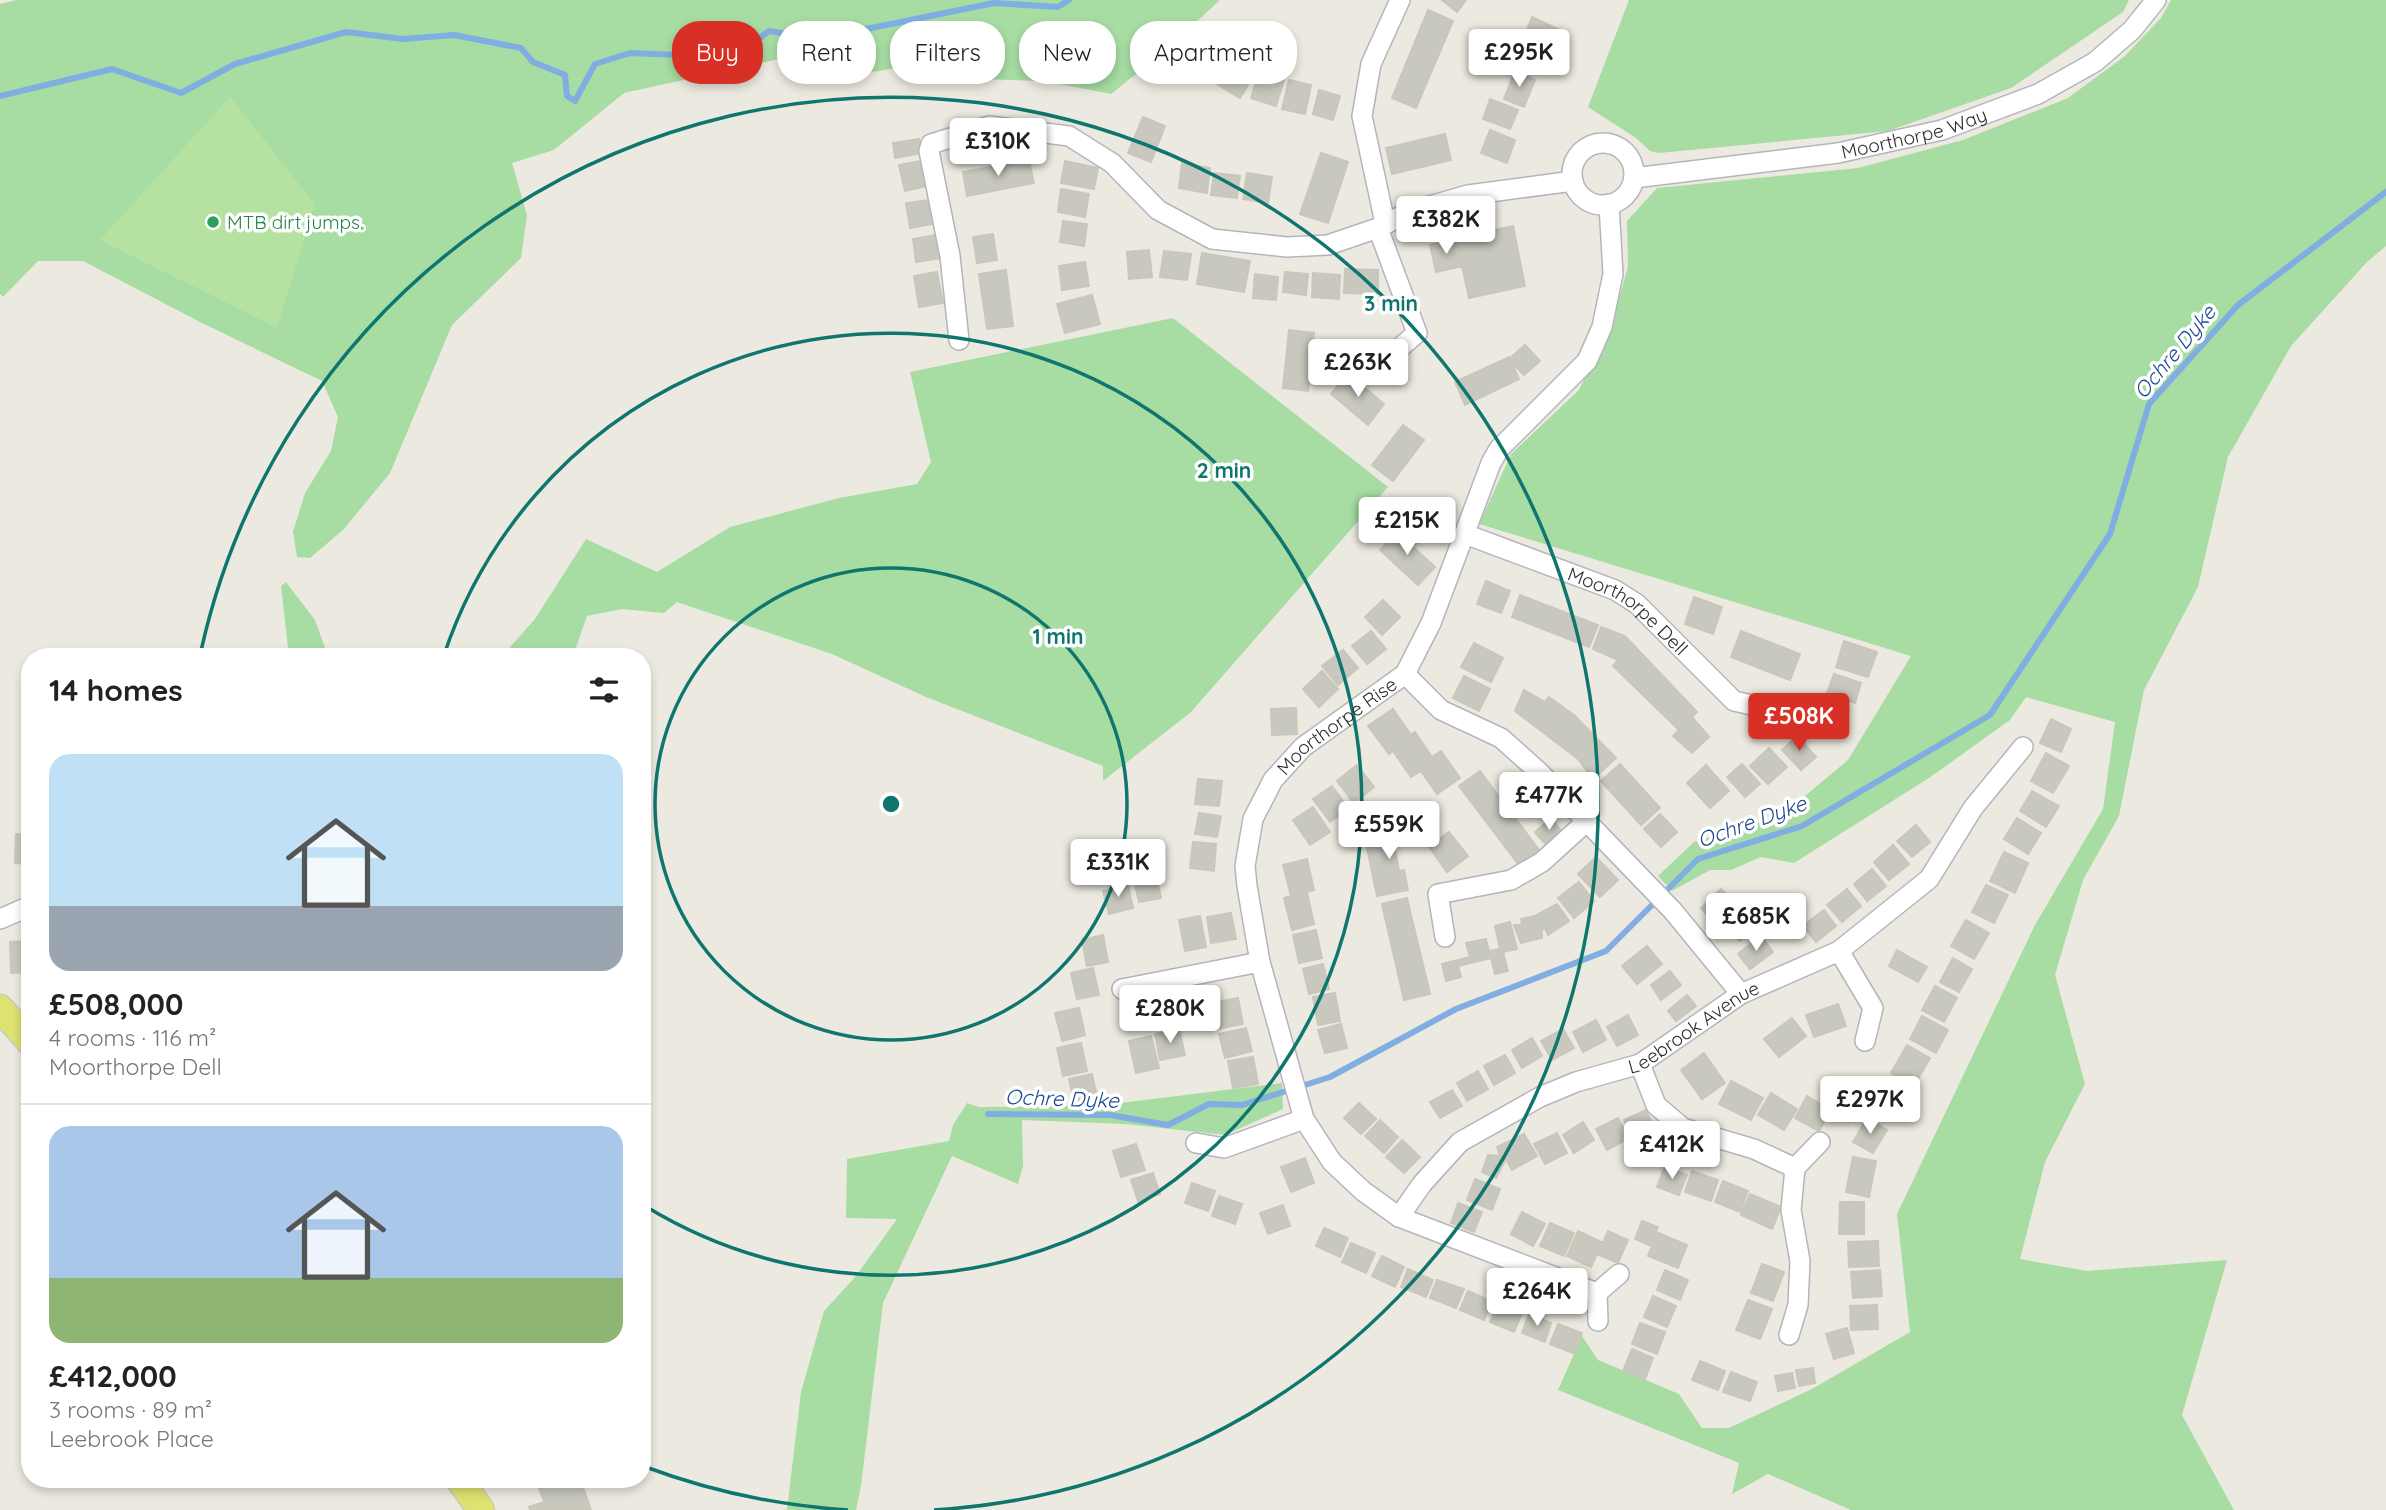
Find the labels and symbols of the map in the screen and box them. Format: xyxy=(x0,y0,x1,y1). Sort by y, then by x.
pin: £295K xyxy=(1470,29,1568,89)
street label: Moorthorpe Way xyxy=(1839,102,1990,164)
pin: £310K xyxy=(949,118,1047,178)
pin: £382K xyxy=(1397,196,1495,256)
place label: MTB dirt jumps. xyxy=(227,210,363,234)
marker: MTB dirt jumps. xyxy=(205,214,221,230)
text: 3 min xyxy=(1364,290,1418,316)
water label: Ochre Dyke xyxy=(2128,298,2222,403)
pin: £263K xyxy=(1309,340,1407,399)
text: 2 min xyxy=(1197,457,1251,483)
pin: £215K xyxy=(1358,498,1456,557)
street label: Moorthorpe Dell xyxy=(1564,561,1693,660)
text: 1 min xyxy=(1033,623,1083,649)
street label: Moorthorpe Rise xyxy=(1271,672,1401,780)
pin: £508K xyxy=(1750,694,1848,753)
pin: £477K xyxy=(1500,772,1598,832)
water label: Ochre Dyke xyxy=(1694,789,1811,853)
centre of rings xyxy=(879,792,903,816)
pin: £559K xyxy=(1340,802,1438,861)
pin: £331K xyxy=(1069,839,1167,899)
pin: £685K xyxy=(1707,894,1805,953)
street label: Leebrook Avenue xyxy=(1625,976,1763,1079)
pin: £280K xyxy=(1121,986,1219,1045)
pin: £297K xyxy=(1821,1076,1919,1136)
water label: Ochre Dyke xyxy=(1005,1083,1121,1113)
pin: £412K xyxy=(1623,1122,1721,1181)
pin: £264K xyxy=(1488,1268,1586,1328)

